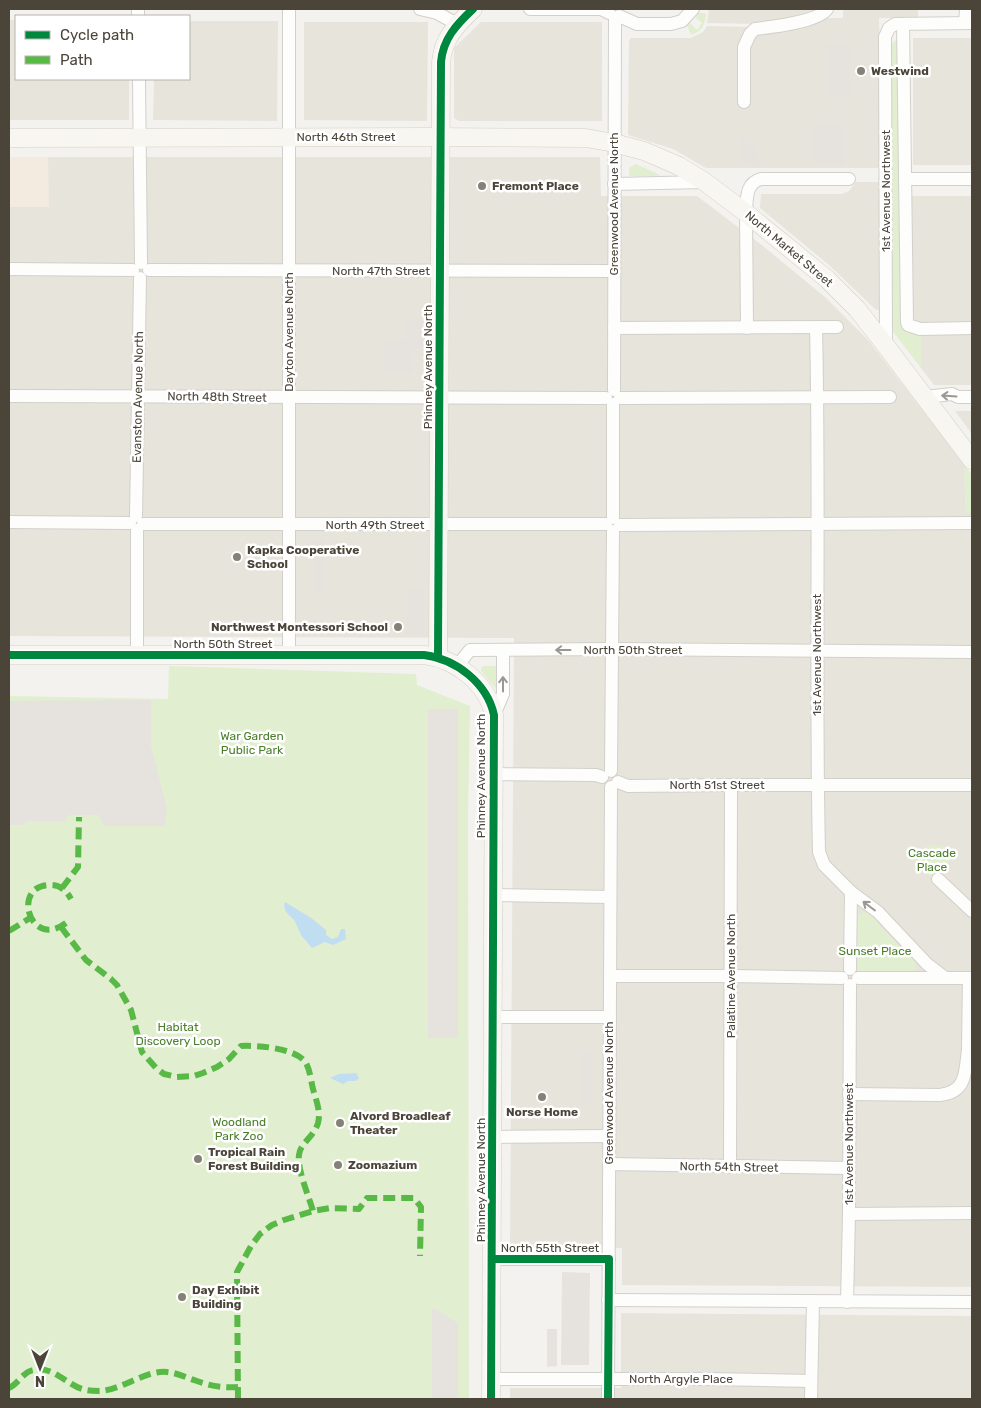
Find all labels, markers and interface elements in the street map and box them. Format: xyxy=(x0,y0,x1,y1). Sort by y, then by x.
legend xyxy=(15,15,190,80)
text: Cycle path xyxy=(60,26,134,44)
text: Path xyxy=(60,51,93,69)
place label: Westwind xyxy=(871,64,929,78)
marker: Westwind xyxy=(855,65,867,77)
street label: North 46th Street xyxy=(296,130,396,144)
street label: 1st Avenue Northwest xyxy=(879,130,893,252)
street label: Greenwood Avenue North xyxy=(607,133,621,276)
place label: Fremont Place xyxy=(492,179,579,193)
marker: Fremont Place xyxy=(476,180,488,192)
street label: North Market Street xyxy=(742,208,836,290)
street label: North 47th Street xyxy=(332,264,430,278)
street label: Dayton Avenue North xyxy=(282,272,296,392)
street label: Phinney Avenue North xyxy=(421,305,435,429)
street label: Evanston Avenue North xyxy=(130,331,146,463)
street label: North 48th Street xyxy=(167,389,267,405)
one-way arrow xyxy=(941,392,957,401)
street label: North 49th Street xyxy=(326,518,425,532)
place label: Kapka Cooperative School xyxy=(247,543,359,571)
marker: Kapka Cooperative School xyxy=(231,551,243,563)
street label: 1st Avenue Northwest xyxy=(810,594,824,716)
place label: Northwest Montessori School xyxy=(211,620,388,634)
marker: Northwest Montessori School xyxy=(392,621,404,633)
street label: North 50th Street xyxy=(173,637,273,651)
street label: North 50th Street xyxy=(583,643,683,657)
one-way arrow xyxy=(555,645,572,655)
one-way arrow xyxy=(498,676,508,692)
street label: Phinney Avenue North xyxy=(474,714,488,838)
park label: War Garden Public Park xyxy=(220,729,284,757)
street label: North 51st Street xyxy=(669,778,765,792)
park label: Cascade Place xyxy=(908,846,956,874)
one-way arrow xyxy=(863,900,876,911)
street label: Palatine Avenue North xyxy=(724,914,738,1038)
park label: Sunset Place xyxy=(839,944,912,958)
park label: Habitat Discovery Loop xyxy=(135,1020,221,1048)
street label: Greenwood Avenue North xyxy=(602,1022,616,1165)
street label: 1st Avenue Northwest xyxy=(842,1083,856,1205)
marker: Norse Home xyxy=(536,1091,548,1103)
place label: Norse Home xyxy=(506,1105,578,1119)
place label: Alvord Broadleaf Theater xyxy=(350,1109,451,1137)
park label: Woodland Park Zoo xyxy=(212,1115,266,1143)
marker: Alvord Broadleaf Theater xyxy=(334,1117,346,1129)
street label: Phinney Avenue North xyxy=(474,1118,488,1242)
place label: Tropical Rain Forest Building xyxy=(208,1145,299,1173)
marker: Tropical Rain Forest Building xyxy=(192,1153,204,1165)
place label: Zoomazium xyxy=(348,1158,417,1172)
marker: Zoomazium xyxy=(332,1159,344,1171)
street label: North 54th Street xyxy=(679,1159,779,1175)
street label: North 55th Street xyxy=(501,1241,600,1255)
place label: Day Exhibit Building xyxy=(192,1283,260,1311)
marker: Day Exhibit Building xyxy=(176,1291,188,1303)
north arrow xyxy=(15,1343,65,1393)
text: N xyxy=(35,1372,45,1389)
street label: North Argyle Place xyxy=(629,1372,733,1386)

